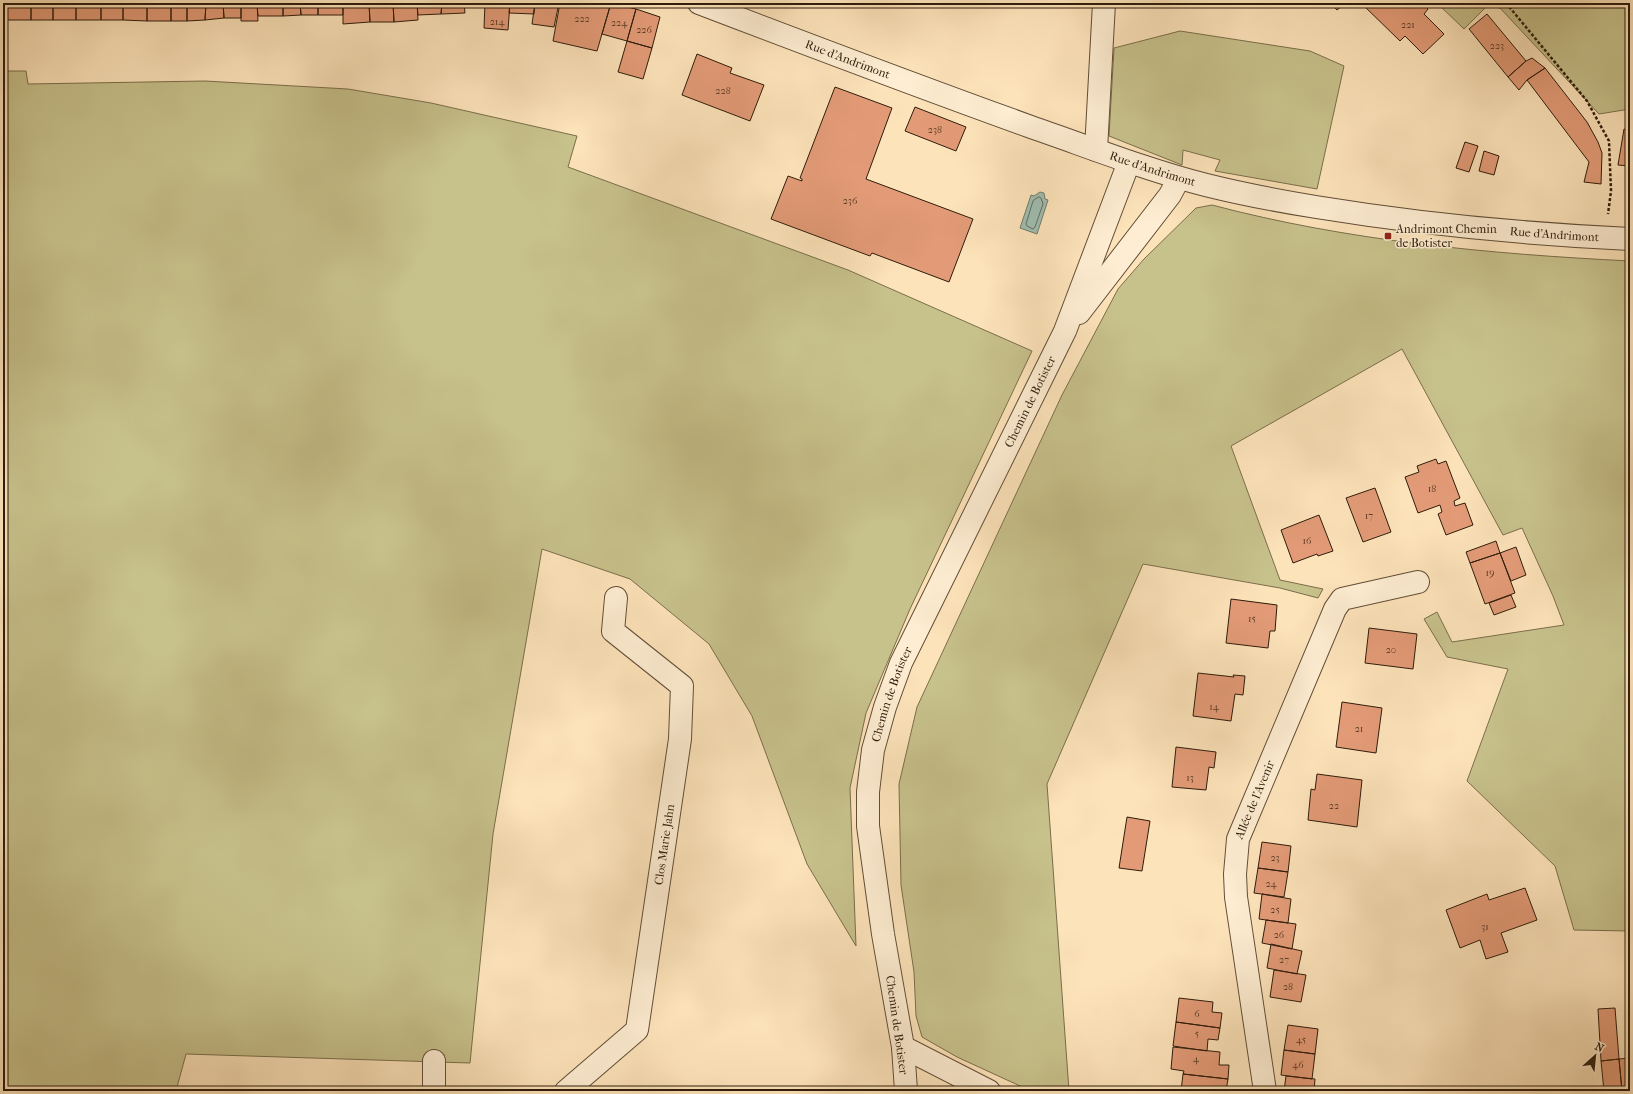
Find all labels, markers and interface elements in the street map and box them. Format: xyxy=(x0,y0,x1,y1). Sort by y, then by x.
house number: 222 xyxy=(574,13,590,25)
house number: 214 xyxy=(490,16,505,28)
house number: 224 xyxy=(611,17,628,29)
house number: 221 xyxy=(1401,19,1415,31)
house number: 226 xyxy=(636,24,652,36)
street label: Rue d'Andrimont xyxy=(803,37,893,82)
house number: 223 xyxy=(1490,40,1504,52)
house number: 228 xyxy=(715,85,731,97)
house number: 238 xyxy=(928,124,942,136)
street label: Rue d'Andrimont xyxy=(1108,148,1198,189)
house number: 236 xyxy=(843,195,858,207)
place label: Andrimont Chemin de Botister xyxy=(1395,222,1497,250)
street label: Rue d'Andrimont xyxy=(1509,224,1600,244)
marker: Andrimont Chemin de Botister xyxy=(1383,231,1393,241)
street label: Chemin de Botister xyxy=(1002,353,1059,450)
house number: 18 xyxy=(1428,483,1436,495)
house number: 17 xyxy=(1365,510,1373,522)
house number: 16 xyxy=(1303,535,1312,547)
house number: 19 xyxy=(1486,567,1494,579)
house number: 15 xyxy=(1248,613,1256,625)
street label: Chemin de Botister xyxy=(869,643,915,744)
house number: 20 xyxy=(1386,644,1396,656)
house number: 14 xyxy=(1209,701,1220,713)
house number: 21 xyxy=(1355,723,1363,735)
street label: Allée de l'Avenir xyxy=(1231,757,1278,842)
house number: 13 xyxy=(1186,772,1194,784)
house number: 22 xyxy=(1329,800,1339,812)
street label: Clos Marie Jahn xyxy=(652,803,677,886)
house number: 23 xyxy=(1270,852,1280,864)
house number: 24 xyxy=(1265,878,1278,890)
house number: 25 xyxy=(1270,904,1280,916)
house number: 31 xyxy=(1481,921,1489,933)
house number: 26 xyxy=(1274,929,1285,941)
house number: 27 xyxy=(1279,954,1289,966)
street label: Chemin de Botister xyxy=(883,974,911,1076)
house number: 28 xyxy=(1283,981,1293,993)
house number: 6 xyxy=(1194,1008,1200,1020)
house number: 5 xyxy=(1195,1028,1199,1040)
house number: 45 xyxy=(1296,1034,1306,1046)
north arrow xyxy=(1575,1036,1615,1076)
text: N xyxy=(1593,1040,1607,1056)
house number: 4 xyxy=(1193,1053,1200,1065)
house number: 46 xyxy=(1292,1059,1304,1071)

